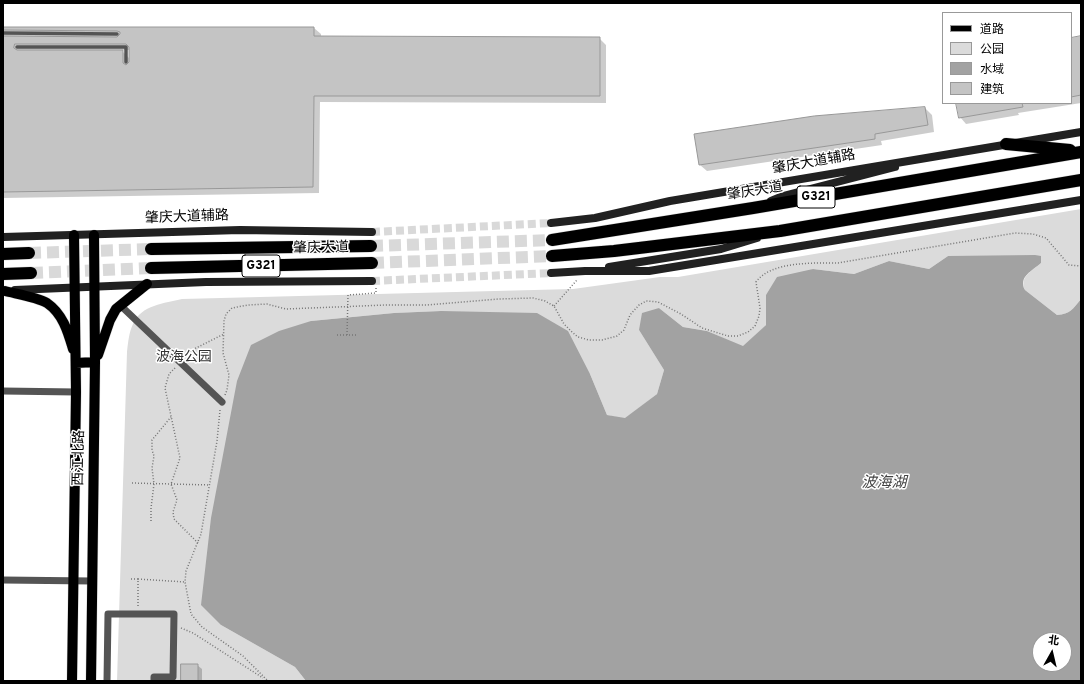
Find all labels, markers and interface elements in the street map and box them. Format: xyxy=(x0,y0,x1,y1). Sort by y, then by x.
legend xyxy=(942,12,1072,104)
text: 道路 xyxy=(980,22,1004,38)
text: 公园 xyxy=(980,42,1004,58)
text: 水域 xyxy=(980,62,1004,78)
text: 建筑 xyxy=(980,82,1004,98)
street label: 肇庆大道辅路 xyxy=(771,147,857,179)
street label: 肇庆大道 xyxy=(726,179,784,205)
road number: G321 xyxy=(797,186,835,208)
street label: 肇庆大道辅路 xyxy=(145,208,229,228)
street label: 肇庆大道 xyxy=(293,240,349,258)
road number: G321 xyxy=(242,255,280,277)
park label: 波海公园 xyxy=(156,350,212,366)
street label: 西江北路 xyxy=(71,430,89,486)
water label: 波海湖 xyxy=(862,475,906,493)
north arrow xyxy=(1032,632,1072,672)
text: 北 xyxy=(1047,633,1060,649)

